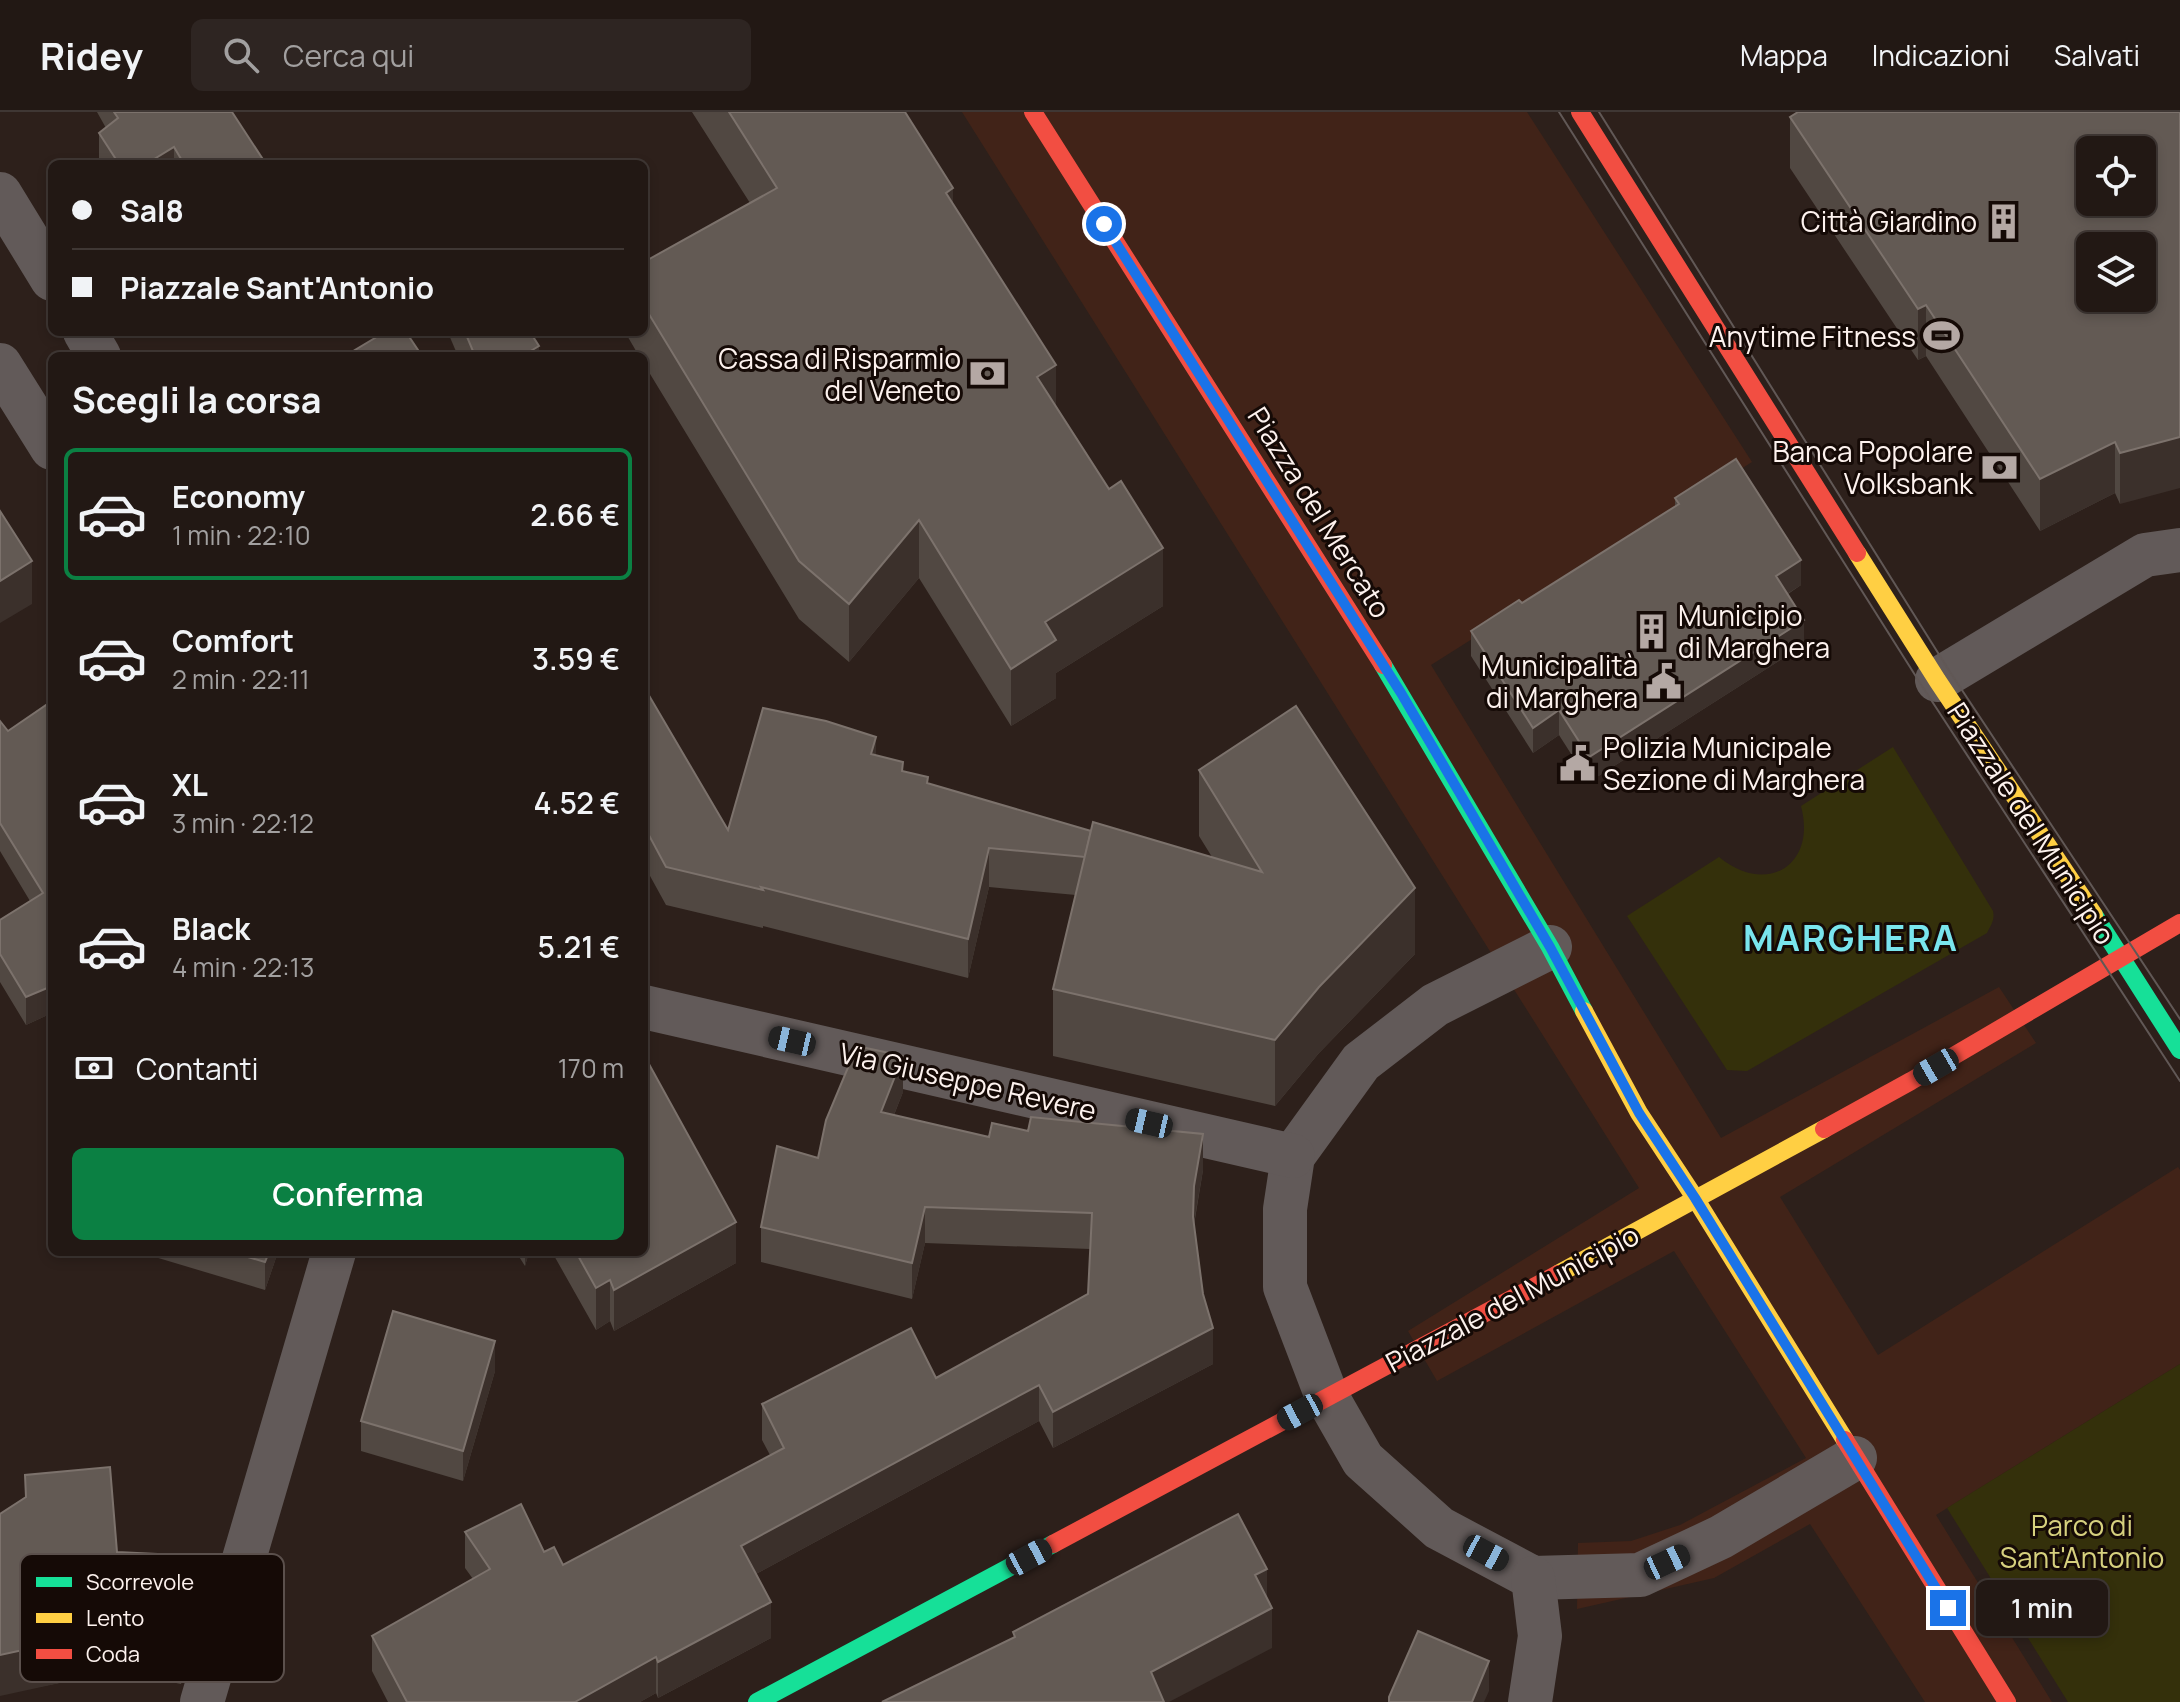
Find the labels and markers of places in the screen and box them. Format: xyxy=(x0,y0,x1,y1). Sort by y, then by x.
place label: Città Giardino xyxy=(1801,202,1977,240)
building icon: Città Giardino xyxy=(1984,202,2022,240)
place label: Anytime Fitness xyxy=(1709,317,1916,355)
sports icon: Anytime Fitness xyxy=(1923,317,1961,355)
place label: Cassa di Risparmio del Veneto xyxy=(718,339,961,409)
bank icon: Cassa di Risparmio del Veneto xyxy=(968,355,1006,393)
place label: Banca Popolare Volksbank xyxy=(1772,432,1974,502)
bank icon: Banca Popolare Volksbank xyxy=(1980,448,2018,486)
place label: Municipio di Marghera xyxy=(1678,596,1830,666)
building icon: Municipio di Marghera xyxy=(1633,612,1671,650)
place label: Municipalità di Marghera xyxy=(1481,646,1638,716)
public building icon: Municipalità di Marghera xyxy=(1645,662,1683,700)
place label: Polizia Municipale Sezione di Marghera xyxy=(1603,728,1865,798)
public building icon: Polizia Municipale Sezione di Marghera xyxy=(1558,744,1596,782)

